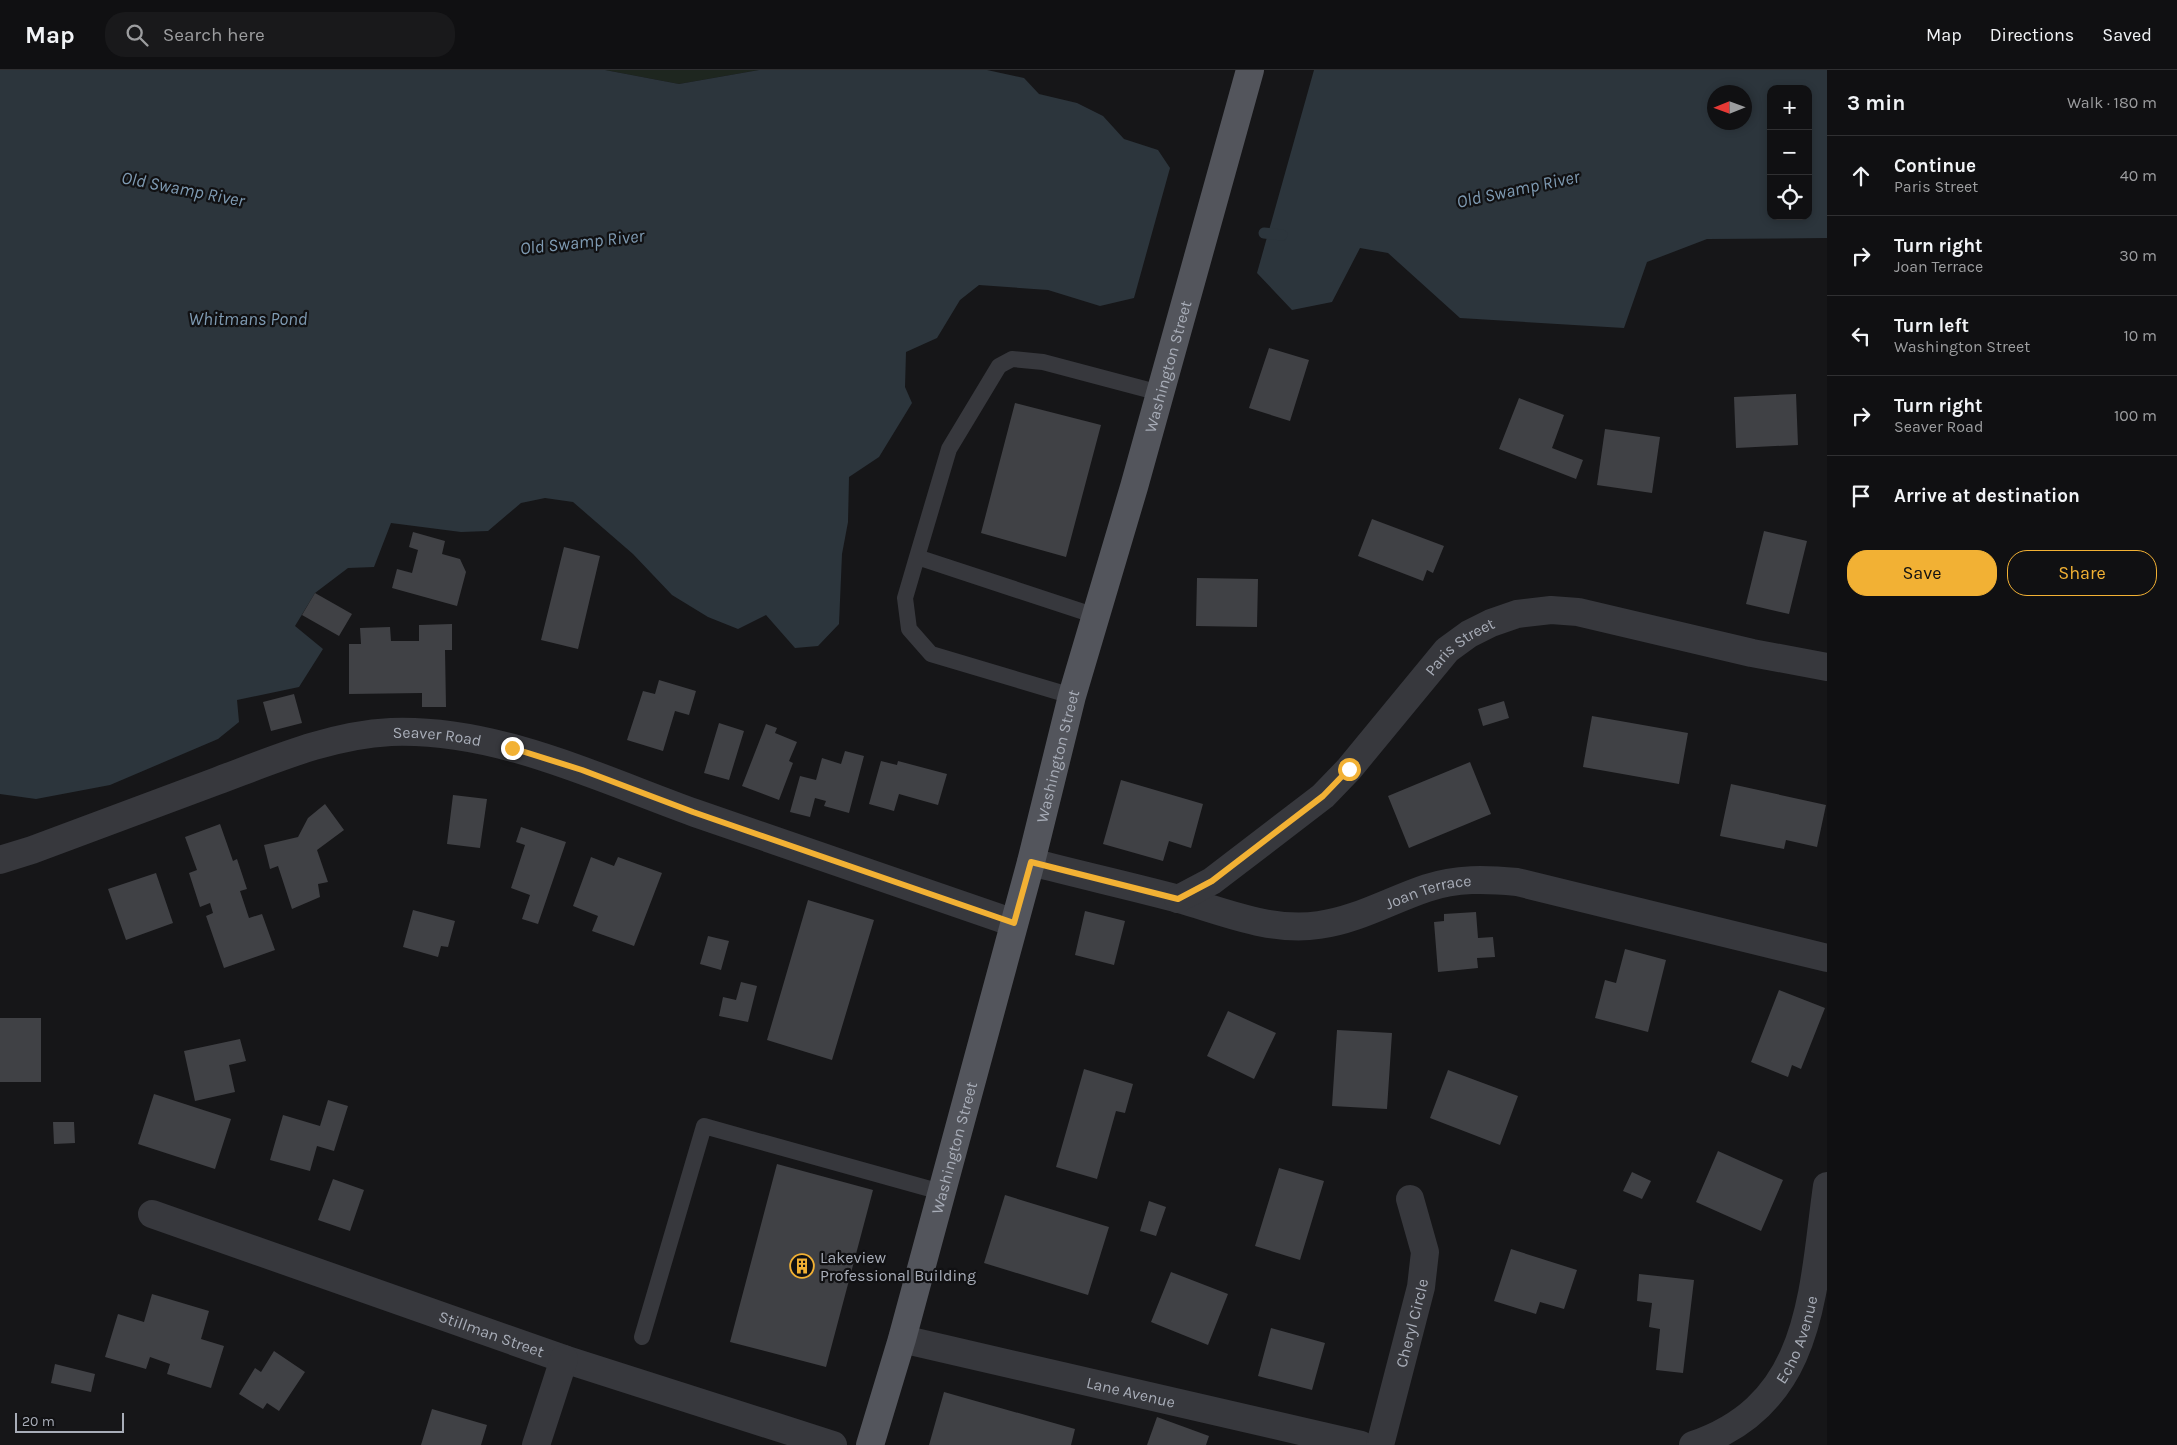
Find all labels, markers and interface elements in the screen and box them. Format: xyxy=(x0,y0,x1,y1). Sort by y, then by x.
search box xyxy=(105,12,455,57)
text: Map xyxy=(25,21,75,49)
icon: search xyxy=(123,21,151,49)
text: Search here xyxy=(163,24,265,46)
text: Map xyxy=(1926,24,1962,46)
text: Directions xyxy=(1990,24,2074,46)
text: Saved xyxy=(2102,24,2152,46)
north arrow xyxy=(1707,85,1752,130)
map controls xyxy=(1767,85,1812,220)
button: + xyxy=(1767,85,1812,130)
text: 3 min xyxy=(1847,91,1905,115)
text: Walk · 180 m xyxy=(2067,93,2157,112)
button: − xyxy=(1767,130,1812,175)
text: Continue xyxy=(1894,155,1976,177)
icon: ahead xyxy=(1847,162,1875,190)
water label: Old Swamp River xyxy=(1455,165,1582,213)
water label: Old Swamp River xyxy=(119,166,247,212)
text: 40 m xyxy=(2120,166,2157,185)
button: locate xyxy=(1767,175,1812,220)
text: Paris Street xyxy=(1894,177,1978,196)
water label: Old Swamp River xyxy=(519,224,646,259)
text: Turn right xyxy=(1894,235,1983,257)
icon: right xyxy=(1847,242,1875,270)
text: 30 m xyxy=(2119,246,2157,265)
text: Joan Terrace xyxy=(1894,257,1983,276)
street label: Washington Street xyxy=(1141,298,1195,435)
water label: Whitmans Pond xyxy=(189,308,308,330)
text: Turn left xyxy=(1894,315,1969,337)
icon: left xyxy=(1847,322,1875,350)
text: 10 m xyxy=(2123,326,2157,345)
text: Washington Street xyxy=(1894,337,2030,356)
text: Turn right xyxy=(1894,395,1983,417)
icon: right xyxy=(1847,402,1875,430)
text: 100 m xyxy=(2114,406,2157,425)
text: Seaver Road xyxy=(1894,417,1983,436)
icon: arrive xyxy=(1847,482,1875,510)
text: Arrive at destination xyxy=(1894,485,2080,507)
button: Save xyxy=(1847,550,1997,596)
button: Share xyxy=(2007,550,2157,596)
street label: Paris Street xyxy=(1421,614,1498,680)
street label: Washington Street xyxy=(1032,687,1083,825)
street label: Seaver Road xyxy=(393,723,483,750)
route end xyxy=(501,737,524,760)
route start xyxy=(1338,758,1361,781)
street label: Joan Terrace xyxy=(1382,871,1472,913)
street label: Washington Street xyxy=(927,1079,981,1216)
place label: Lakeview Professional Building xyxy=(820,1248,976,1285)
building icon: Lakeview Professional Building xyxy=(789,1253,815,1279)
street label: Cheryl Circle xyxy=(1392,1278,1432,1369)
street label: Echo Avenue xyxy=(1772,1294,1821,1387)
street label: Stillman Street xyxy=(436,1307,547,1361)
street label: Lane Avenue xyxy=(1085,1373,1177,1412)
scale bar xyxy=(15,1410,124,1433)
text: 20 m xyxy=(22,1413,55,1430)

